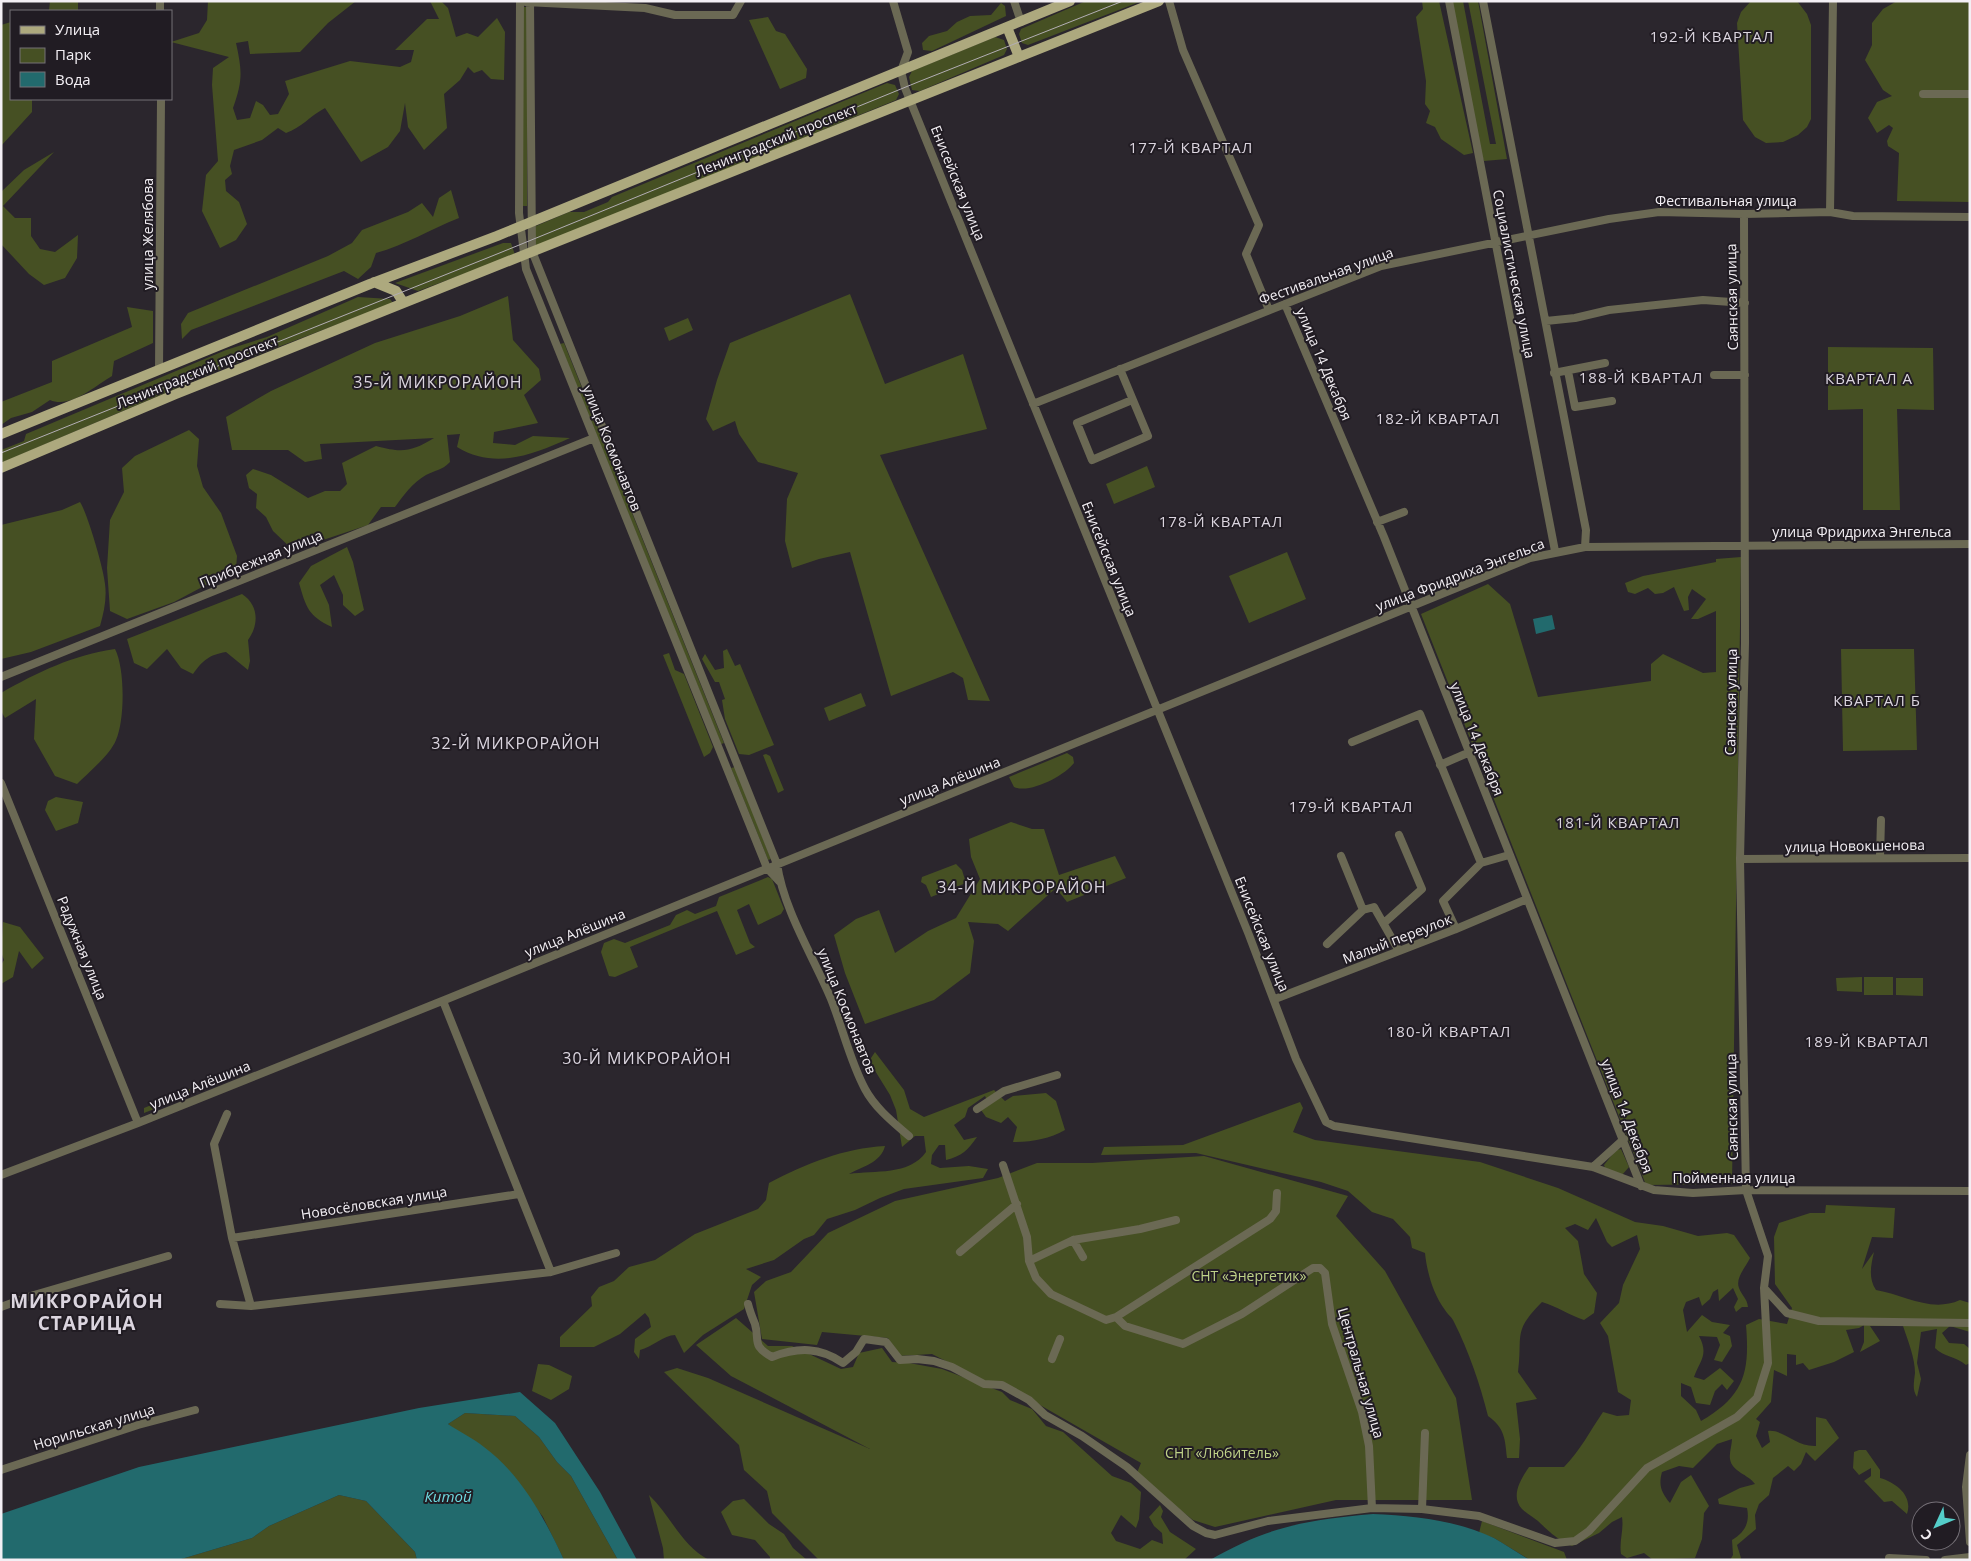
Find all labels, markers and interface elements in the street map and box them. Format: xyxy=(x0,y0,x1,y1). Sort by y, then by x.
legend xyxy=(10,10,172,100)
text: Улица xyxy=(55,19,100,39)
district label: 192-Й КВАРТАЛ xyxy=(1650,26,1774,46)
text: Парк xyxy=(55,44,91,64)
text: Вода xyxy=(55,69,91,89)
street label: Ленинградский проспект xyxy=(692,98,860,181)
street label: Енисейская улица xyxy=(927,122,990,243)
district label: 177-Й КВАРТАЛ xyxy=(1129,137,1253,157)
street label: улица Желябова xyxy=(138,178,157,290)
street label: Социалистическая улица xyxy=(1489,188,1540,360)
street label: Фестивальная улица xyxy=(1655,191,1797,210)
street label: Фестивальная улица xyxy=(1256,242,1396,309)
street label: Саянская улица xyxy=(1721,243,1742,351)
street label: улица 14 Декабря xyxy=(1292,304,1357,423)
street label: Ленинградский проспект xyxy=(113,330,281,413)
district label: 188-Й КВАРТАЛ xyxy=(1579,367,1703,387)
district label: КВАРТАЛ А xyxy=(1825,368,1913,388)
district label: 35-Й МИКРОРАЙОН xyxy=(353,371,523,393)
street label: улица Космонавтов xyxy=(579,382,646,514)
district label: 182-Й КВАРТАЛ xyxy=(1376,408,1500,428)
street label: Енисейская улица xyxy=(1078,498,1141,619)
district label: 178-Й КВАРТАЛ xyxy=(1159,511,1283,531)
street label: улица Фридриха Энгельса xyxy=(1772,522,1952,541)
street label: Прибрежная улица xyxy=(196,525,325,592)
street label: улица Фридриха Энгельса xyxy=(1373,534,1547,616)
street label: Саянская улица xyxy=(1720,648,1741,756)
street label: улица 14 Декабря xyxy=(1446,679,1509,798)
district label: КВАРТАЛ Б xyxy=(1833,690,1921,710)
district label: 32-Й МИКРОРАЙОН xyxy=(431,732,601,754)
street label: улица Алёшина xyxy=(897,752,1003,809)
district label: 179-Й КВАРТАЛ xyxy=(1289,796,1413,816)
district label: 181-Й КВАРТАЛ xyxy=(1556,812,1680,832)
street label: улица Новокшенова xyxy=(1785,835,1925,856)
street label: Енисейская улица xyxy=(1231,873,1294,994)
district label: 34-Й МИКРОРАЙОН xyxy=(937,876,1107,898)
street label: Радужная улица xyxy=(53,893,112,1002)
street label: улица Алёшина xyxy=(522,904,628,961)
street label: Малый переулок xyxy=(1340,909,1455,968)
street label: улица Космонавтов xyxy=(814,945,881,1077)
district label: 180-Й КВАРТАЛ xyxy=(1387,1021,1511,1041)
district label: 189-Й КВАРТАЛ xyxy=(1805,1031,1929,1051)
district label: 30-Й МИКРОРАЙОН xyxy=(562,1047,732,1069)
street label: Саянская улица xyxy=(1721,1053,1742,1161)
street label: улица Алёшина xyxy=(147,1056,253,1113)
street label: улица 14 Декабря xyxy=(1597,1056,1658,1176)
street label: Пойменная улица xyxy=(1673,1168,1796,1187)
street label: Новосёловская улица xyxy=(299,1182,448,1223)
park label: СНТ «Энергетик» xyxy=(1191,1266,1307,1285)
district label: МИКРОРАЙОН СТАРИЦА xyxy=(10,1288,164,1336)
street label: Центральная улица xyxy=(1334,1305,1389,1440)
street label: Норильская улица xyxy=(31,1399,157,1454)
park label: СНТ «Любитель» xyxy=(1165,1443,1279,1462)
water label: Китой xyxy=(424,1486,472,1506)
north arrow xyxy=(1911,1501,1961,1551)
text: С xyxy=(1916,1526,1936,1545)

